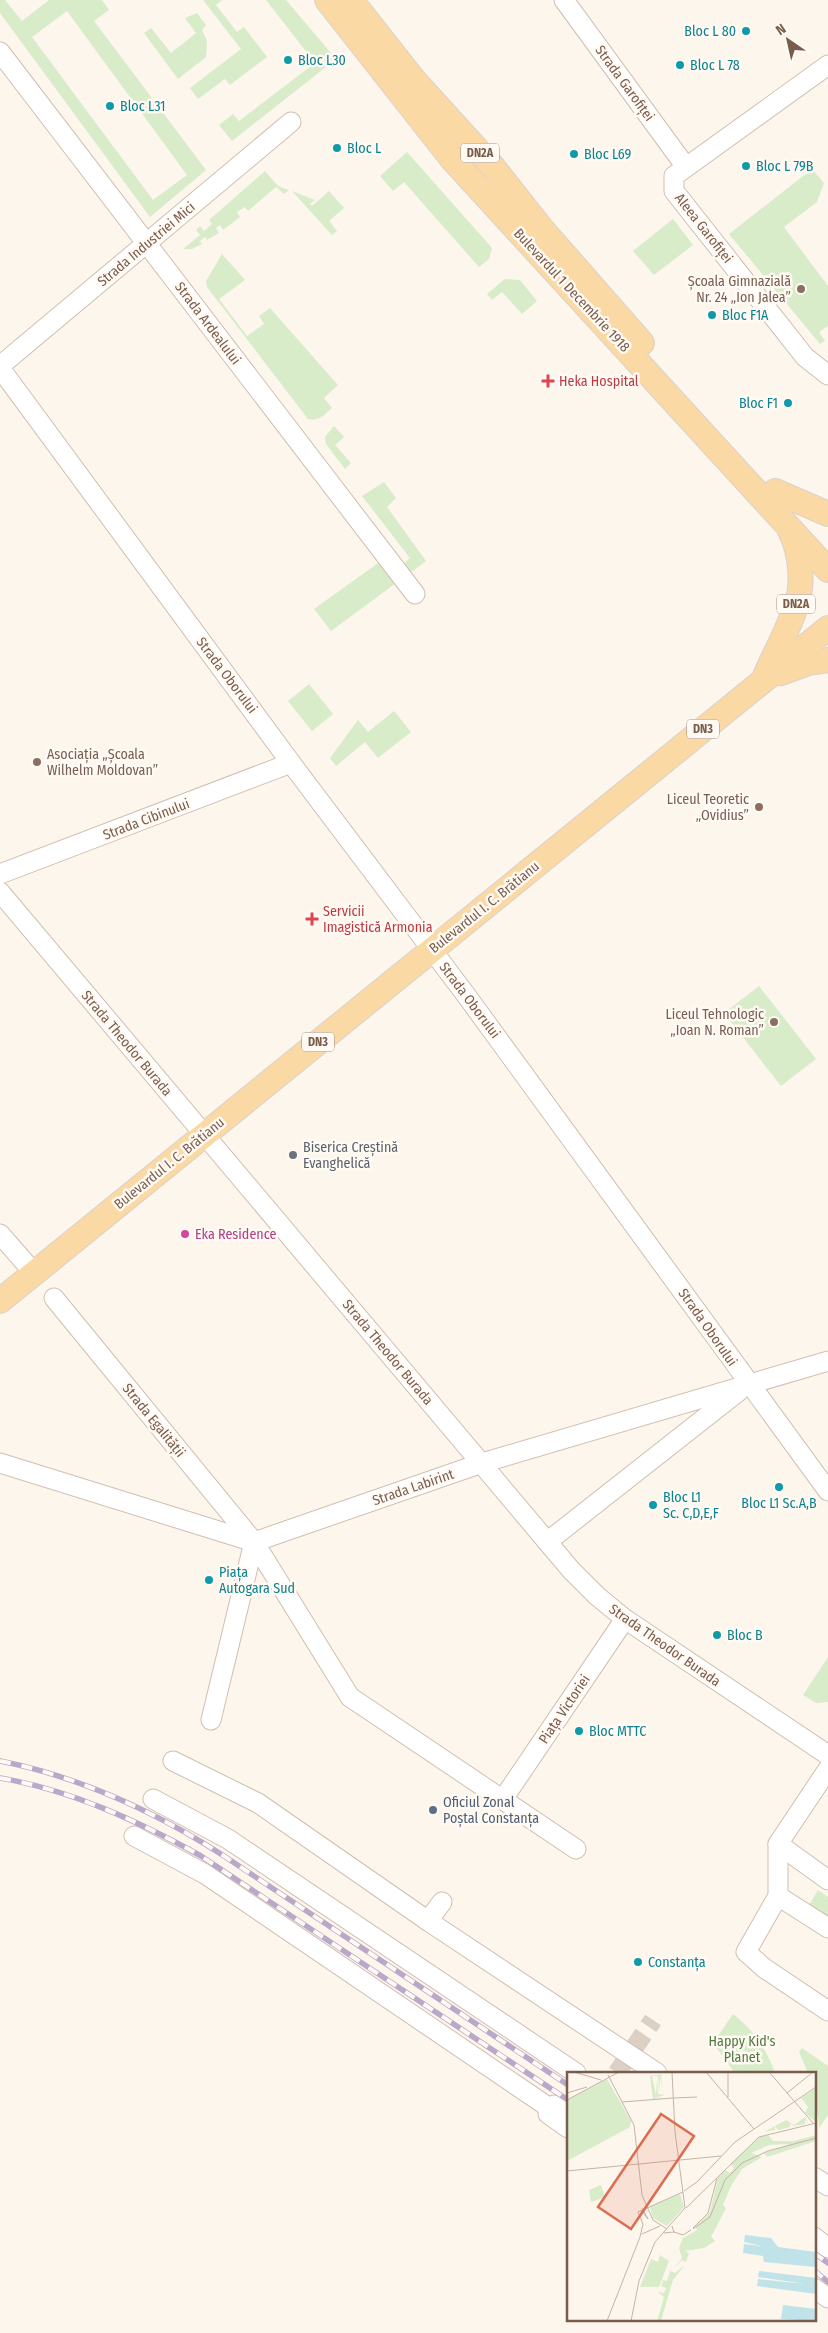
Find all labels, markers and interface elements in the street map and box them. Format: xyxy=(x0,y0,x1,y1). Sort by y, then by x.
north arrow xyxy=(763,15,813,65)
text: N xyxy=(773,20,789,39)
place label: Bloc L 80 xyxy=(684,23,736,40)
marker: Bloc L 80 xyxy=(740,25,752,37)
street label: Strada Garofiței xyxy=(591,42,658,125)
place label: Bloc L30 xyxy=(298,52,346,69)
marker: Bloc L30 xyxy=(282,54,294,66)
place label: Bloc L 78 xyxy=(690,57,740,74)
marker: Bloc L 78 xyxy=(674,59,686,71)
place label: Bloc L31 xyxy=(120,98,166,115)
marker: Bloc L31 xyxy=(104,100,116,112)
place label: Bloc L xyxy=(347,140,381,157)
marker: Bloc L xyxy=(331,142,343,154)
road number: DN2A xyxy=(461,144,499,162)
place label: Bloc L69 xyxy=(584,146,631,163)
marker: Bloc L69 xyxy=(568,148,580,160)
place label: Bloc L 79B xyxy=(756,158,814,175)
marker: Bloc L 79B xyxy=(740,160,752,172)
street label: Aleea Garofiței xyxy=(670,190,736,267)
street label: Strada Industriei Mici xyxy=(94,199,199,290)
street label: Bulevardul 1 Decembrie 1918 xyxy=(510,225,633,356)
place label: Școala Gimnazială Nr. 24 „Ion Jalea” xyxy=(688,273,791,306)
street label: Strada Ardealului xyxy=(171,279,244,368)
marker: Școala Gimnazială Nr. 24 „Ion Jalea” xyxy=(795,283,807,295)
place label: Bloc F1A xyxy=(722,307,769,324)
marker: Bloc F1A xyxy=(706,309,718,321)
place label: Heka Hospital xyxy=(559,373,639,390)
marker: Heka Hospital xyxy=(541,374,555,388)
place label: Bloc F1 xyxy=(739,395,778,412)
marker: Bloc F1 xyxy=(782,397,794,409)
road number: DN2A xyxy=(777,594,815,614)
street label: Strada Oborului xyxy=(192,634,261,717)
road number: DN3 xyxy=(687,720,719,739)
place label: Asociația „Școala Wilhelm Moldovan” xyxy=(47,746,158,779)
marker: Asociația „Școala Wilhelm Moldovan” xyxy=(31,756,43,768)
place label: Liceul Teoretic „Ovidius” xyxy=(667,791,749,824)
street label: Strada Cibinului xyxy=(100,795,192,844)
marker: Liceul Teoretic „Ovidius” xyxy=(753,801,765,813)
street label: Bulevardul I. C. Brătianu xyxy=(426,858,543,957)
place label: Servicii Imagistică Armonia xyxy=(323,903,433,936)
marker: Servicii Imagistică Armonia xyxy=(305,912,319,926)
street label: Strada Oborului xyxy=(435,959,504,1042)
street label: Strada Theodor Burada xyxy=(78,987,176,1100)
place label: Liceul Tehnologic „Ioan N. Roman” xyxy=(665,1006,764,1039)
marker: Liceul Tehnologic „Ioan N. Roman” xyxy=(768,1016,780,1028)
road number: DN3 xyxy=(302,1032,334,1052)
street label: Bulevardul I. C. Brătianu xyxy=(111,1114,228,1213)
place label: Biserica Creștină Evanghelică xyxy=(303,1139,398,1172)
marker: Biserica Creștină Evanghelică xyxy=(287,1149,299,1161)
place label: Eka Residence xyxy=(195,1226,276,1243)
marker: Eka Residence xyxy=(179,1228,191,1240)
street label: Strada Oborului xyxy=(675,1285,741,1369)
street label: Strada Theodor Burada xyxy=(339,1296,437,1409)
street label: Strada Egalității xyxy=(118,1380,189,1461)
street label: Strada Labirint xyxy=(370,1465,456,1509)
marker: Bloc L1 Sc.A,B xyxy=(773,1481,785,1493)
place label: Bloc L1 Sc. C,D,E,F xyxy=(663,1489,719,1522)
place label: Bloc L1 Sc.A,B xyxy=(741,1495,817,1512)
marker: Bloc L1 Sc. C,D,E,F xyxy=(647,1499,659,1511)
place label: Piața Autogara Sud xyxy=(219,1564,295,1597)
marker: Piața Autogara Sud xyxy=(203,1574,215,1586)
street label: Strada Theodor Burada xyxy=(606,1600,724,1690)
place label: Bloc B xyxy=(727,1627,763,1644)
marker: Bloc B xyxy=(711,1629,723,1641)
street label: Piața Victoriei xyxy=(535,1672,595,1748)
place label: Bloc MTTC xyxy=(589,1723,646,1740)
marker: Bloc MTTC xyxy=(573,1725,585,1737)
place label: Oficiul Zonal Poștal Constanța xyxy=(443,1794,539,1828)
marker: Oficiul Zonal Poștal Constanța xyxy=(427,1804,439,1816)
place label: Constanța xyxy=(648,1954,706,1972)
marker: Constanța xyxy=(632,1956,644,1968)
park label: Happy Kid's Planet xyxy=(709,2033,775,2066)
inset map xyxy=(567,2072,816,2320)

